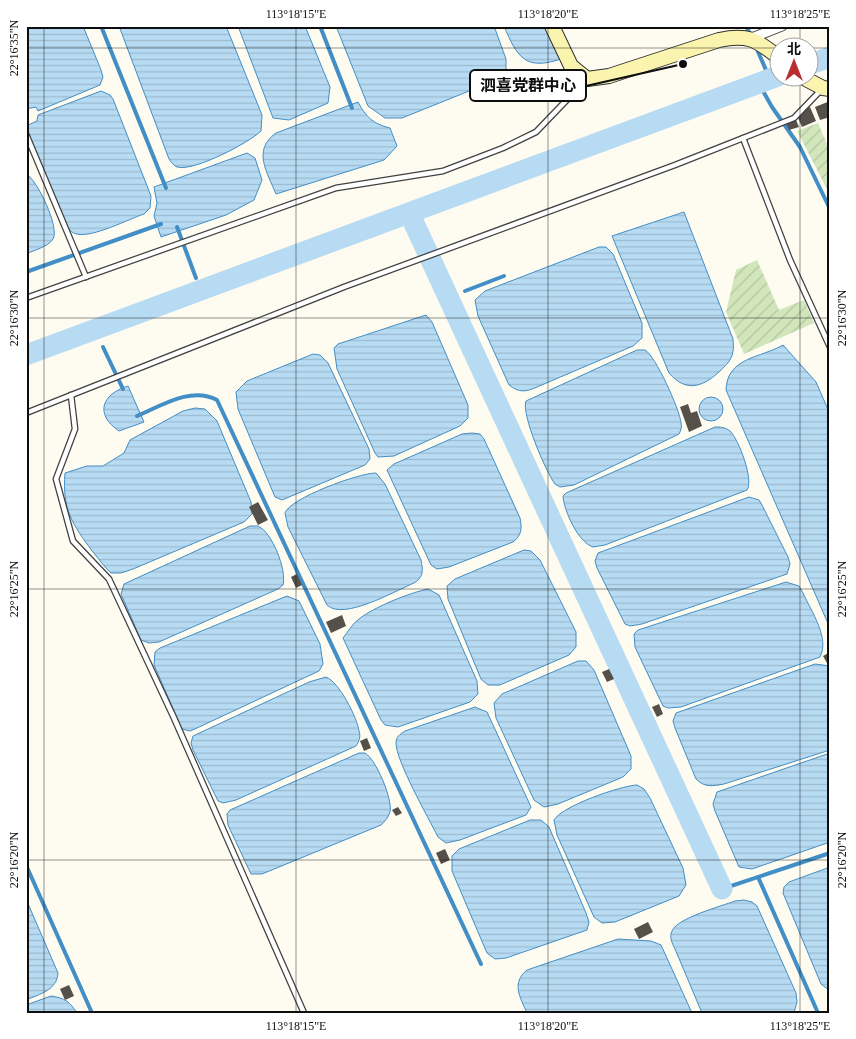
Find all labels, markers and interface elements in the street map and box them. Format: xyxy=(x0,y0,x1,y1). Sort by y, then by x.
text: 113°18'15"E xyxy=(266,7,326,21)
text: 113°18'20"E xyxy=(518,7,578,21)
text: 113°18'25"E xyxy=(770,7,830,21)
text: 22°16'35"N xyxy=(7,19,21,76)
north arrow xyxy=(768,38,818,88)
text: 北 xyxy=(787,42,801,57)
callout: 泗喜党群中心 xyxy=(470,70,586,101)
text: 泗喜党群中心 xyxy=(480,77,576,94)
text: 22°16'30"N xyxy=(7,289,21,346)
text: 22°16'30"N xyxy=(835,289,849,346)
text: 22°16'25"N xyxy=(7,560,21,617)
text: 22°16'25"N xyxy=(835,560,849,617)
text: 22°16'20"N xyxy=(7,831,21,888)
text: 22°16'20"N xyxy=(835,831,849,888)
text: 113°18'15"E xyxy=(266,1019,326,1033)
text: 113°18'20"E xyxy=(518,1019,578,1033)
text: 113°18'25"E xyxy=(770,1019,830,1033)

